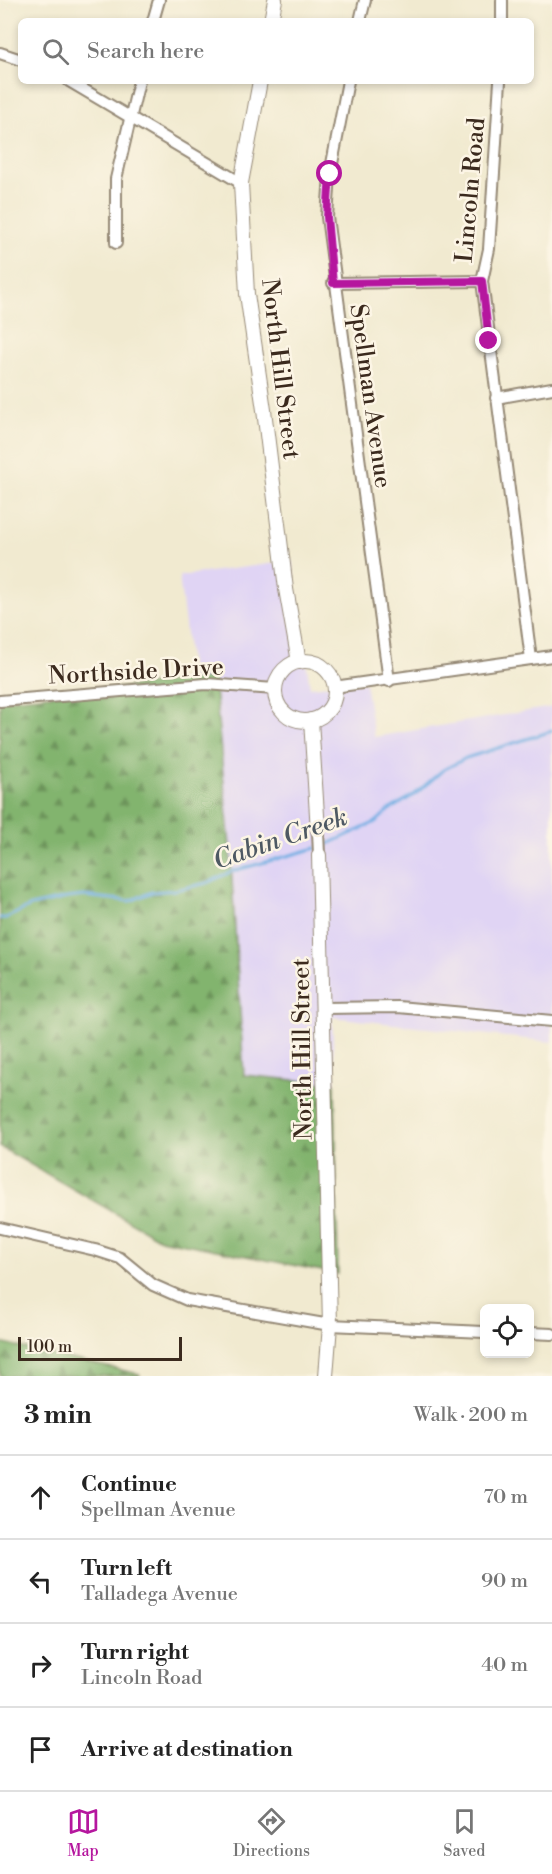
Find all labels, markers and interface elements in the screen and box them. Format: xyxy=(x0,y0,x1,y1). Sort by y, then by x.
search box xyxy=(18,18,534,84)
icon: search xyxy=(39,35,72,68)
text: Search here xyxy=(87,38,204,65)
street label: Lincoln Road xyxy=(450,116,492,264)
route start xyxy=(316,160,342,186)
street label: North Hill Street xyxy=(254,277,306,462)
street label: Spellman Avenue xyxy=(342,302,398,490)
route end xyxy=(475,327,501,353)
street label: Northside Drive xyxy=(48,652,224,692)
water label: Cabin Creek xyxy=(209,801,352,877)
street label: North Hill Street xyxy=(286,957,320,1140)
map controls xyxy=(480,1304,534,1358)
button: locate xyxy=(480,1304,534,1358)
scale bar xyxy=(18,1334,182,1362)
text: 100 m xyxy=(27,1337,72,1357)
text: 3 min xyxy=(24,1399,92,1431)
text: Walk · 200 m xyxy=(414,1403,528,1428)
text: Continue xyxy=(81,1471,177,1498)
icon: ahead xyxy=(24,1481,57,1514)
text: 70 m xyxy=(484,1485,528,1510)
text: Spellman Avenue xyxy=(81,1498,236,1523)
text: Turn left xyxy=(81,1555,172,1582)
icon: left xyxy=(24,1565,57,1598)
text: 90 m xyxy=(481,1569,528,1594)
text: Talladega Avenue xyxy=(81,1582,238,1607)
text: Turn right xyxy=(81,1639,189,1666)
icon: right xyxy=(24,1649,57,1682)
text: 40 m xyxy=(481,1653,528,1678)
text: Lincoln Road xyxy=(81,1666,202,1691)
icon: arrive xyxy=(24,1733,57,1766)
text: Arrive at destination xyxy=(81,1736,293,1763)
tab: Map xyxy=(67,1805,100,1861)
tab: Directions xyxy=(233,1805,310,1861)
tab: Saved xyxy=(443,1805,485,1861)

